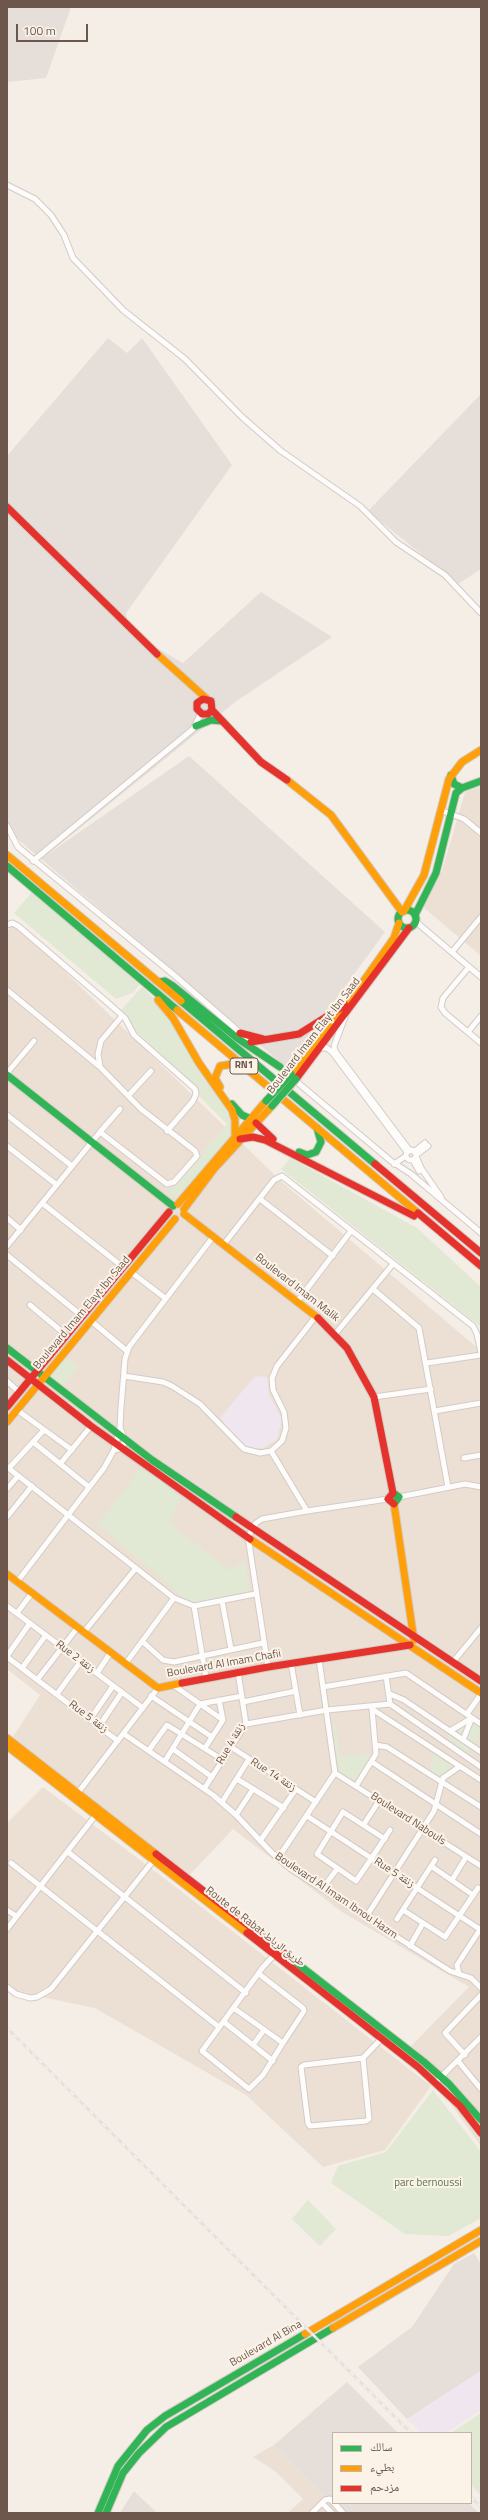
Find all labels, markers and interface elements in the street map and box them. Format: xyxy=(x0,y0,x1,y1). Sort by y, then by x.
scale bar xyxy=(18,16,90,42)
text: 100 m xyxy=(23,21,56,40)
street label: Boulevard Imam Elayt Ibn Saad xyxy=(265,975,363,1097)
road number: RN1 xyxy=(230,1058,258,1074)
street label: Boulevard Imam Malik xyxy=(252,1251,342,1325)
street label: Boulevard Imam Elayt Ibn Saad xyxy=(31,1254,133,1372)
street label: Rue 2 زنقة xyxy=(53,1638,97,1676)
street label: Boulevard Al Imam Chafii xyxy=(166,1647,282,1681)
street label: Rue 5 زنقة xyxy=(66,1698,110,1736)
street label: Rue 4 زنقة xyxy=(214,1721,248,1767)
street label: Rue 14 زنقة xyxy=(248,1755,298,1795)
street label: Boulevard Nabouls xyxy=(368,1790,448,1848)
street label: Boulevard Al Imam Ibnou Hazm xyxy=(272,1850,400,1942)
street label: Rue 5 زنقة xyxy=(371,1855,417,1891)
street label: Route de Rabat طريق الرباط xyxy=(203,1884,307,1970)
park label: parc bernoussi xyxy=(394,2176,462,2190)
street label: Boulevard Al Bina xyxy=(228,2318,304,2370)
legend xyxy=(332,2432,472,2504)
text: سالك xyxy=(370,2437,392,2456)
text: بطيء xyxy=(370,2457,394,2476)
text: مزدحم xyxy=(370,2477,399,2496)

